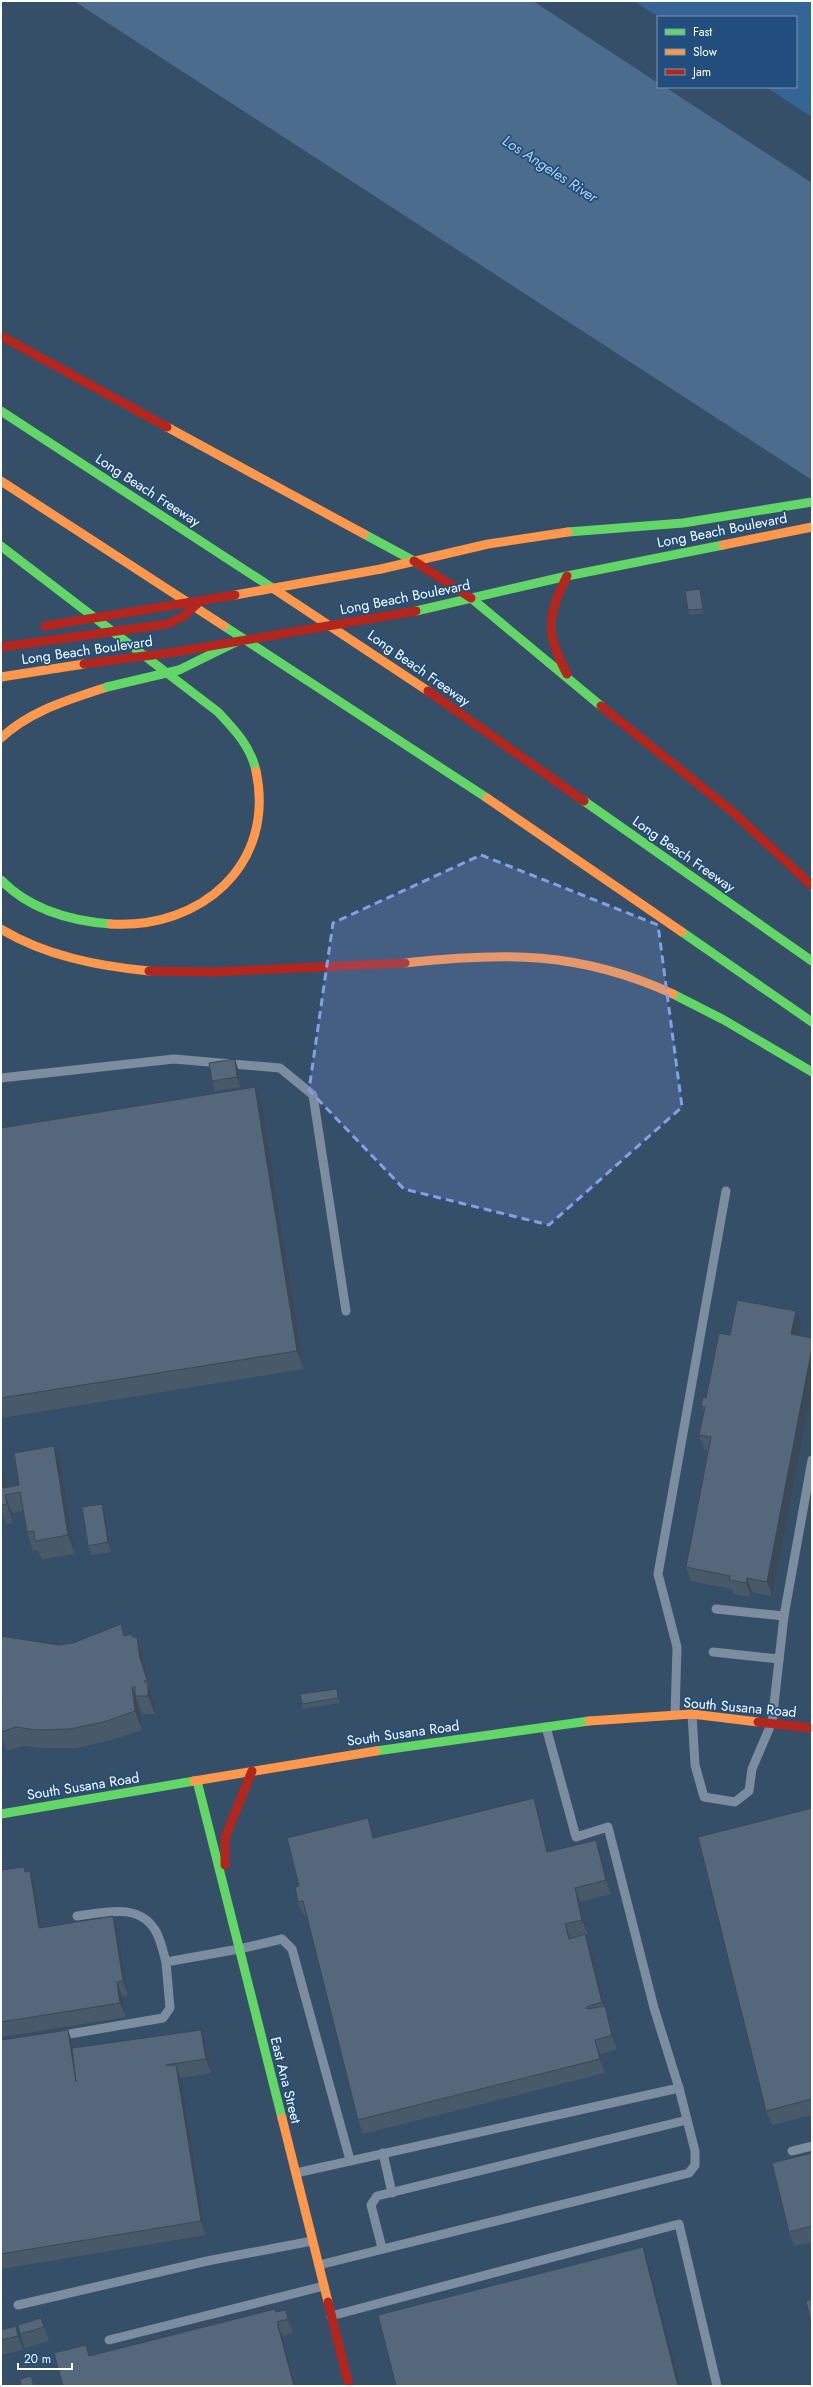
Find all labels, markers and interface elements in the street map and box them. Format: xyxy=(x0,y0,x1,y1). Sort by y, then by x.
legend xyxy=(657,16,797,88)
text: Fast xyxy=(693,23,712,41)
text: Slow xyxy=(693,43,718,61)
text: Jam xyxy=(691,63,711,81)
water label: Los Angeles River xyxy=(498,130,603,209)
street label: Long Beach Freeway xyxy=(92,449,205,532)
street label: Long Beach Boulevard xyxy=(655,508,789,552)
street label: Long Beach Boulevard xyxy=(338,575,472,619)
street label: Long Beach Freeway xyxy=(364,625,475,711)
street label: Long Beach Boulevard xyxy=(20,631,154,669)
street label: Long Beach Freeway xyxy=(629,811,740,897)
street label: South Susana Road xyxy=(683,1692,797,1722)
street label: South Susana Road xyxy=(345,1715,461,1751)
street label: South Susana Road xyxy=(25,1767,141,1805)
street label: East Ana Street xyxy=(266,2035,307,2126)
scale bar xyxy=(18,2345,72,2371)
text: 20 m xyxy=(24,2350,51,2368)

